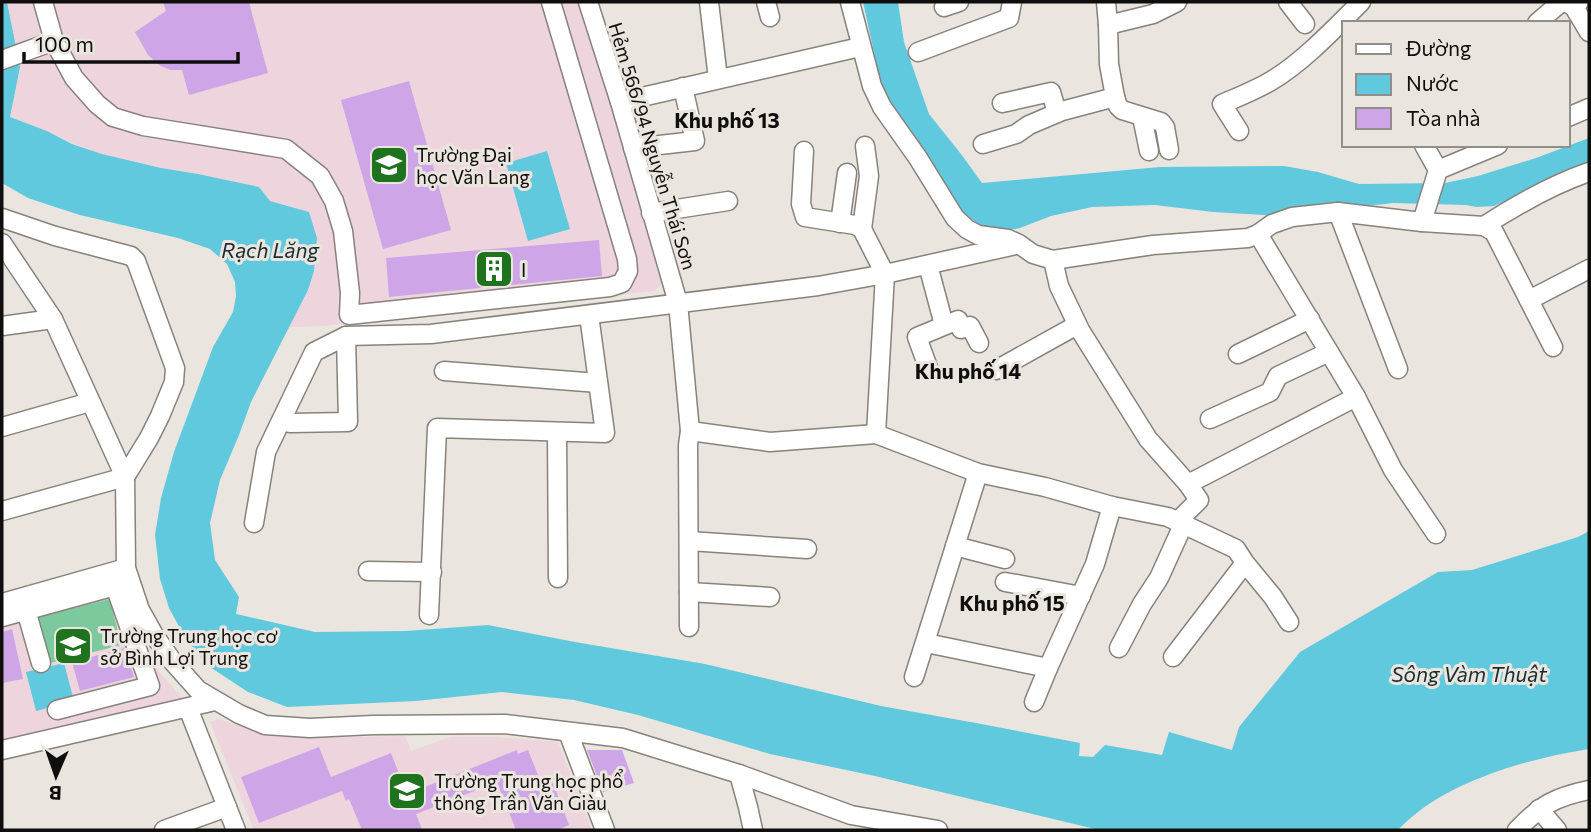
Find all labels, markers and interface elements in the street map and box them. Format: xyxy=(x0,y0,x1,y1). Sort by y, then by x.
street label: Hẻm 566/94 Nguyễn Thái Sơn xyxy=(604,20,702,272)
scale bar xyxy=(24,21,238,65)
legend xyxy=(1342,21,1570,147)
text: 100 m xyxy=(35,31,94,56)
text: Đường xyxy=(1405,35,1471,60)
text: Nước xyxy=(1406,70,1459,95)
text: Tòa nhà xyxy=(1406,105,1480,130)
district label: Khu phố 13 xyxy=(674,107,780,132)
place label: Trường Đại học Văn Lang xyxy=(416,143,530,188)
school or university icon: Trường Đại học Văn Lang xyxy=(368,144,410,186)
water label: Rạch Lăng xyxy=(221,237,320,262)
building icon: I xyxy=(473,248,515,290)
place label: I xyxy=(521,258,526,281)
district label: Khu phố 14 xyxy=(915,358,1021,383)
district label: Khu phố 15 xyxy=(959,590,1065,615)
place label: Trường Trung học cơ sở Bình Lợi Trung xyxy=(100,624,278,669)
school or university icon: Trường Trung học cơ sở Bình Lợi Trung xyxy=(52,625,94,667)
water label: Sông Vàm Thuật xyxy=(1391,661,1547,686)
north arrow xyxy=(21,741,91,811)
place label: Trường Trung học phổ thông Trần Văn Giàu xyxy=(434,769,623,814)
school or university icon: Trường Trung học phổ thông Trần Văn Giàu xyxy=(386,770,428,812)
text: B xyxy=(49,782,62,805)

